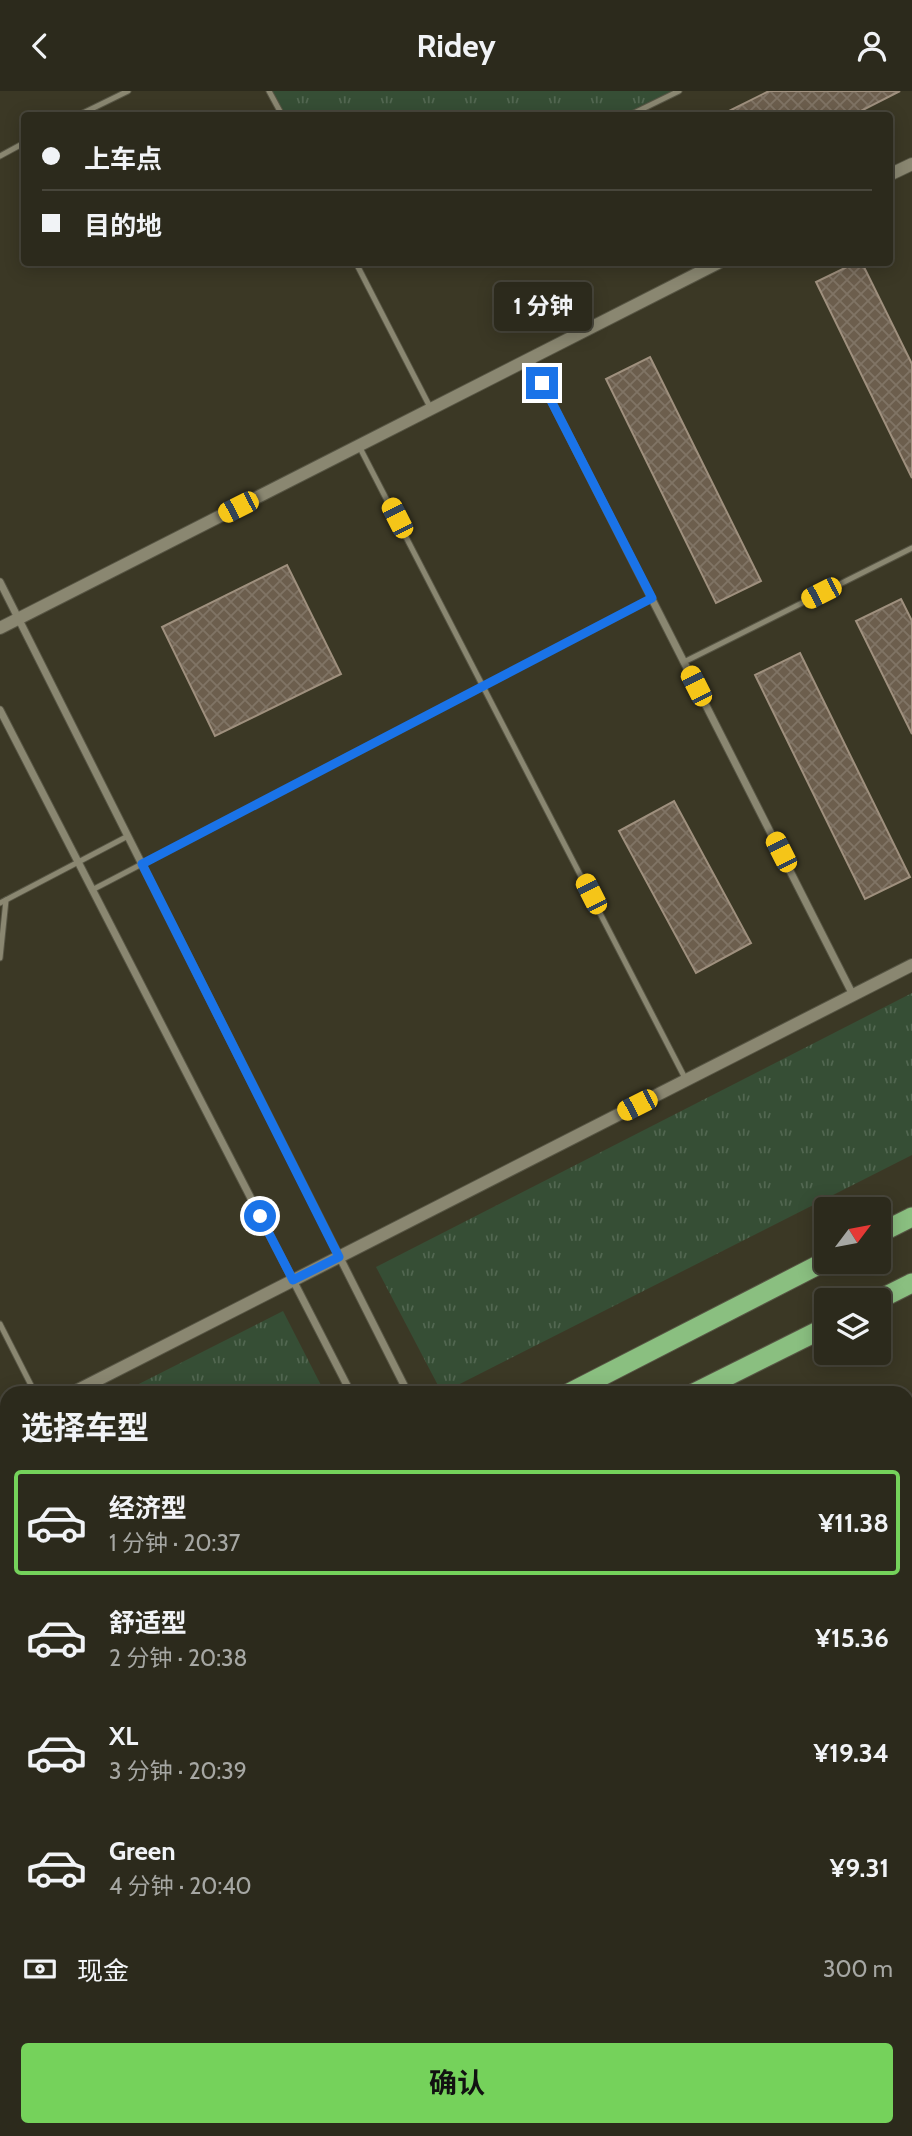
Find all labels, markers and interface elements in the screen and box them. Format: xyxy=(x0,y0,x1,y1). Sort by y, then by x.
text: Ridey xyxy=(416,26,496,65)
icon: back xyxy=(21,27,59,65)
icon: person xyxy=(853,27,891,65)
text: 上车点 xyxy=(84,143,162,175)
text: 目的地 xyxy=(84,210,162,242)
callout: 1 分钟 xyxy=(493,281,591,331)
text: 1 分钟 xyxy=(513,292,573,320)
route end xyxy=(526,367,558,399)
car xyxy=(215,488,262,526)
car xyxy=(379,495,416,541)
car xyxy=(798,574,845,612)
car xyxy=(678,663,715,709)
car xyxy=(763,829,800,875)
car xyxy=(573,871,610,917)
car xyxy=(614,1086,661,1124)
north arrow xyxy=(814,1197,891,1274)
map controls xyxy=(814,1197,891,1365)
route start xyxy=(244,1200,276,1232)
button: layers xyxy=(814,1288,891,1365)
text: 选择车型 xyxy=(21,1408,149,1447)
icon: car xyxy=(25,1491,88,1554)
text: 经济型 xyxy=(109,1492,187,1524)
text: ¥11.38 xyxy=(819,1507,889,1539)
text: 1 分钟 · 20:37 xyxy=(109,1529,240,1557)
icon: car xyxy=(25,1606,88,1669)
text: 舒适型 xyxy=(109,1607,187,1639)
text: ¥15.36 xyxy=(815,1622,889,1654)
text: 2 分钟 · 20:38 xyxy=(109,1644,247,1672)
text: XL xyxy=(109,1720,138,1752)
icon: car xyxy=(25,1721,88,1784)
text: ¥19.34 xyxy=(814,1737,889,1769)
text: 3 分钟 · 20:39 xyxy=(109,1757,247,1785)
text: Green xyxy=(109,1835,176,1867)
icon: car xyxy=(25,1836,88,1899)
text: ¥9.31 xyxy=(830,1852,889,1884)
text: 4 分钟 · 20:40 xyxy=(109,1872,252,1900)
icon: cash xyxy=(21,1950,59,1988)
text: 现金 xyxy=(77,1955,129,1987)
text: 300 m xyxy=(823,1955,893,1983)
button: 确认 xyxy=(21,2043,893,2123)

